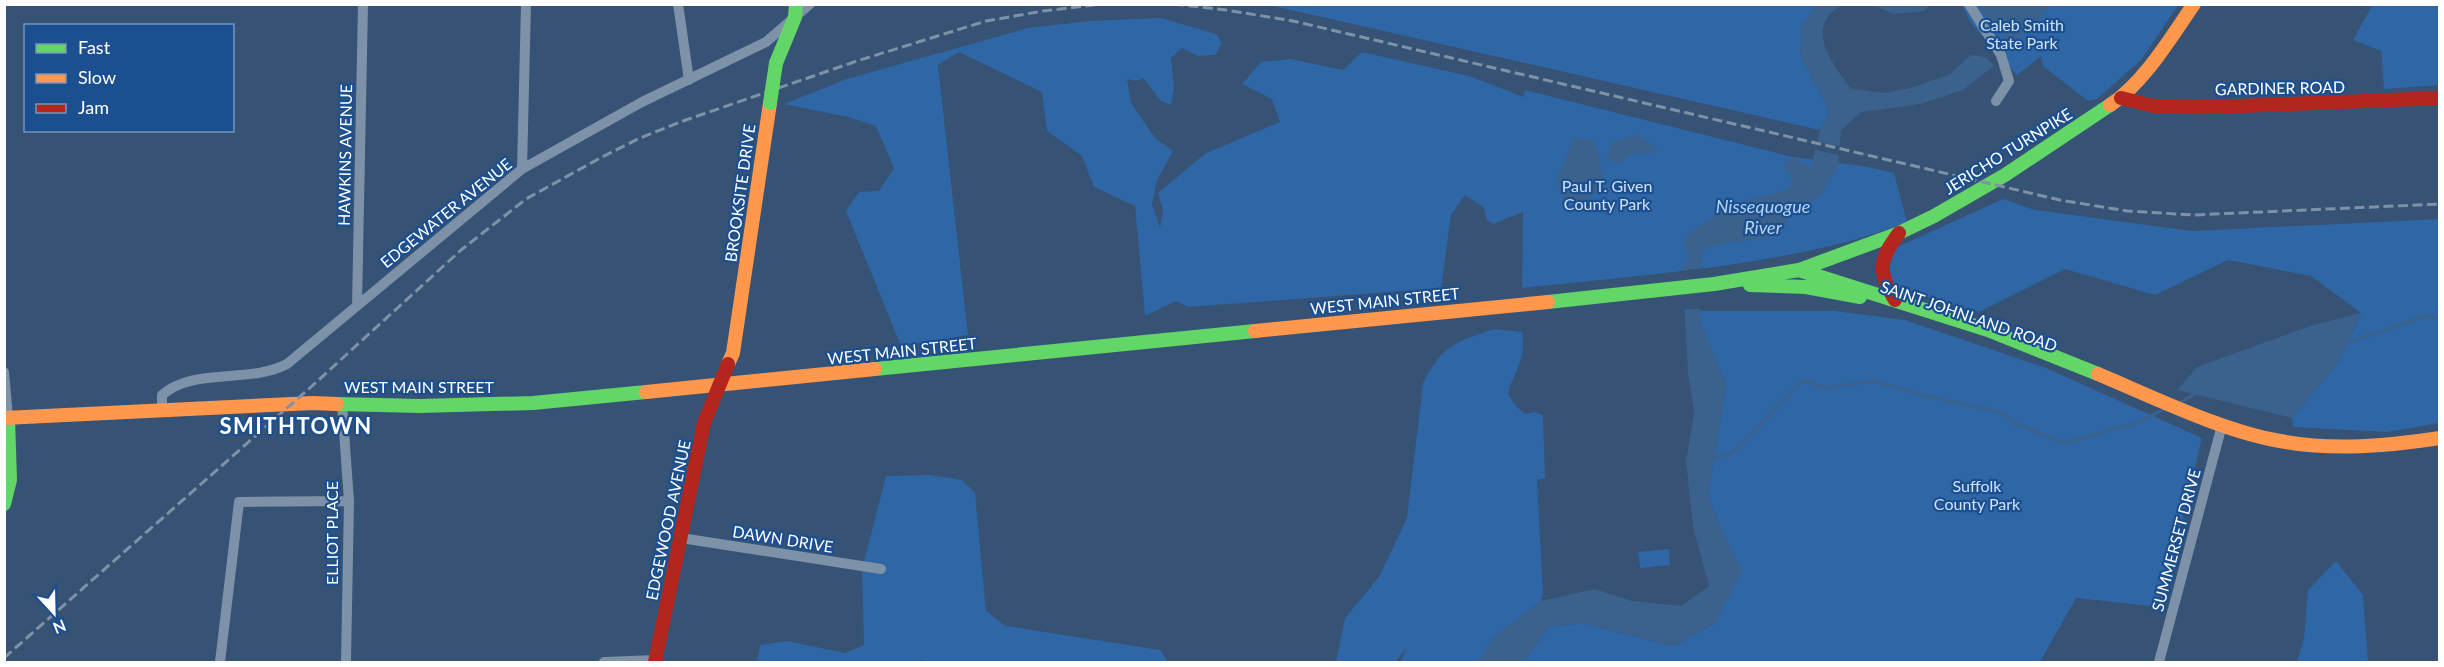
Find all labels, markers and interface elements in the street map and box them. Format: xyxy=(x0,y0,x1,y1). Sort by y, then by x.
park label: Caleb Smith State Park xyxy=(1980,15,2064,52)
legend xyxy=(24,24,234,132)
text: Fast xyxy=(78,36,111,58)
text: Slow xyxy=(78,66,116,88)
street label: GARDINER ROAD xyxy=(2215,77,2345,98)
street label: HAWKINS AVENUE xyxy=(334,84,355,226)
text: Jam xyxy=(78,96,109,118)
street label: JERICHO TURNPIKE xyxy=(1940,104,2075,198)
street label: BROOKSITE DRIVE xyxy=(720,123,759,263)
street label: EDGEWATER AVENUE xyxy=(376,154,515,271)
park label: Paul T. Given County Park xyxy=(1562,176,1652,213)
water label: Nissequogue River xyxy=(1716,195,1810,238)
street label: SAINT JOHNLAND ROAD xyxy=(1878,276,2060,355)
street label: WEST MAIN STREET xyxy=(1309,283,1461,318)
street label: WEST MAIN STREET xyxy=(826,333,978,368)
street label: WEST MAIN STREET xyxy=(344,377,495,396)
district label: SMITHTOWN xyxy=(219,412,373,439)
street label: EDGEWOOD AVENUE xyxy=(641,438,694,602)
street label: SUMMERSET DRIVE xyxy=(2147,466,2204,613)
park label: Suffolk County Park xyxy=(1934,476,2021,513)
street label: ELLIOT PLACE xyxy=(322,481,341,585)
street label: DAWN DRIVE xyxy=(731,521,835,556)
north arrow xyxy=(24,583,84,643)
text: N xyxy=(51,616,69,638)

